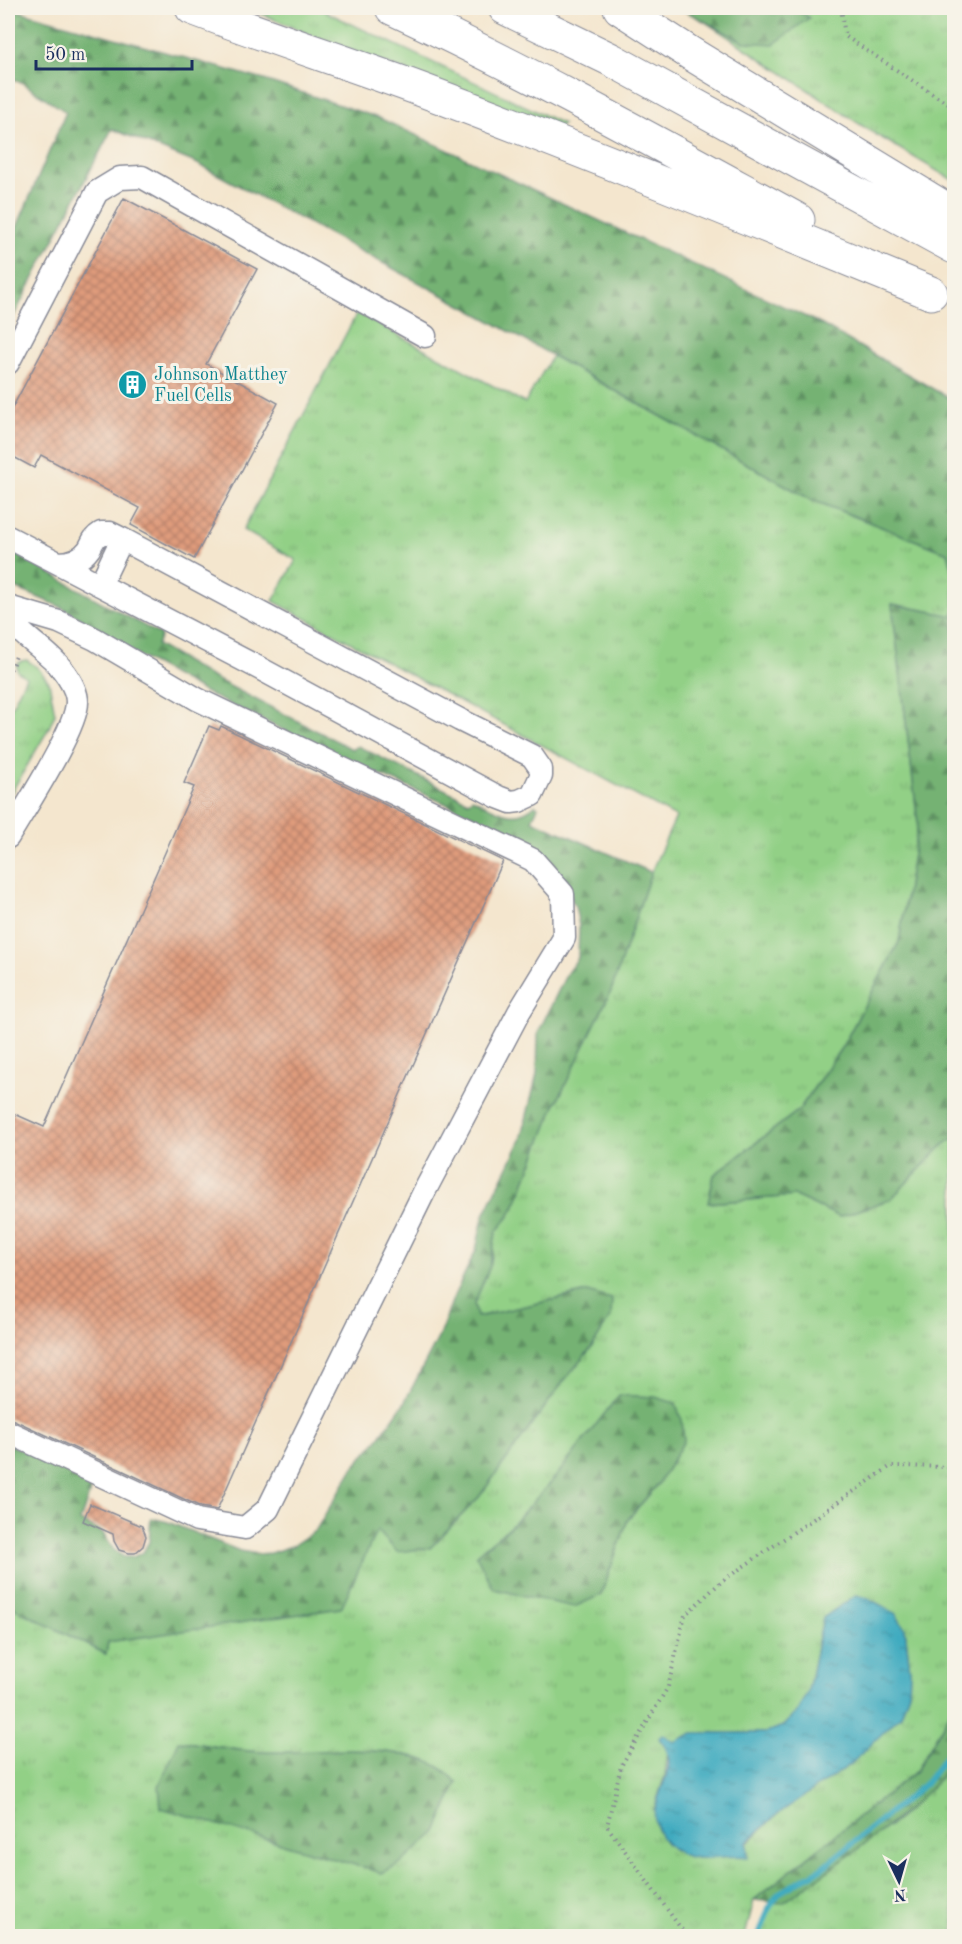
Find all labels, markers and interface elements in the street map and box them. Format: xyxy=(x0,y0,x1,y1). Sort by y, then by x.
scale bar xyxy=(36,33,192,71)
text: 50 m xyxy=(45,46,85,64)
place label: Johnson Matthey Fuel Cells xyxy=(154,366,288,405)
building icon: Johnson Matthey Fuel Cells xyxy=(117,368,149,400)
north arrow xyxy=(869,1851,929,1911)
text: N xyxy=(893,1885,907,1903)

